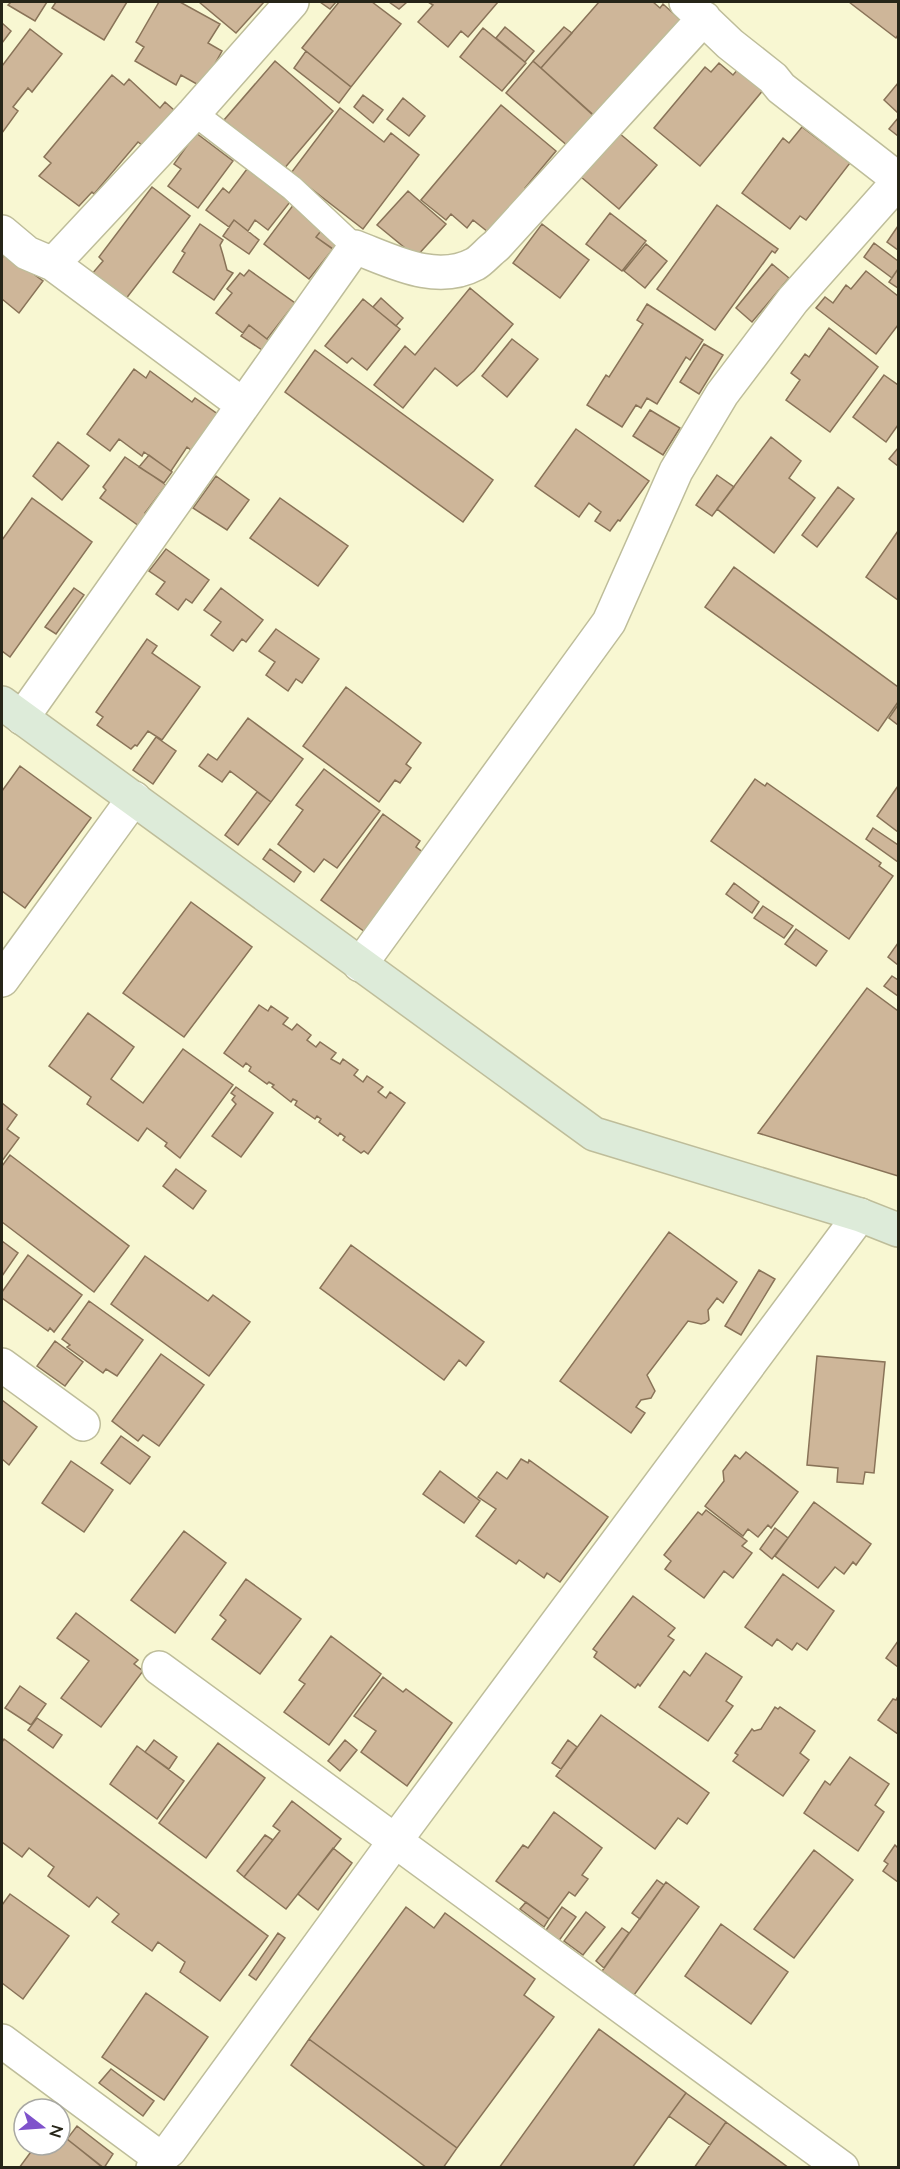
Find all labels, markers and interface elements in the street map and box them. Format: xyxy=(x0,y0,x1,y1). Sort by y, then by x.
north arrow xyxy=(12,2097,72,2157)
text: N xyxy=(46,2123,68,2140)

